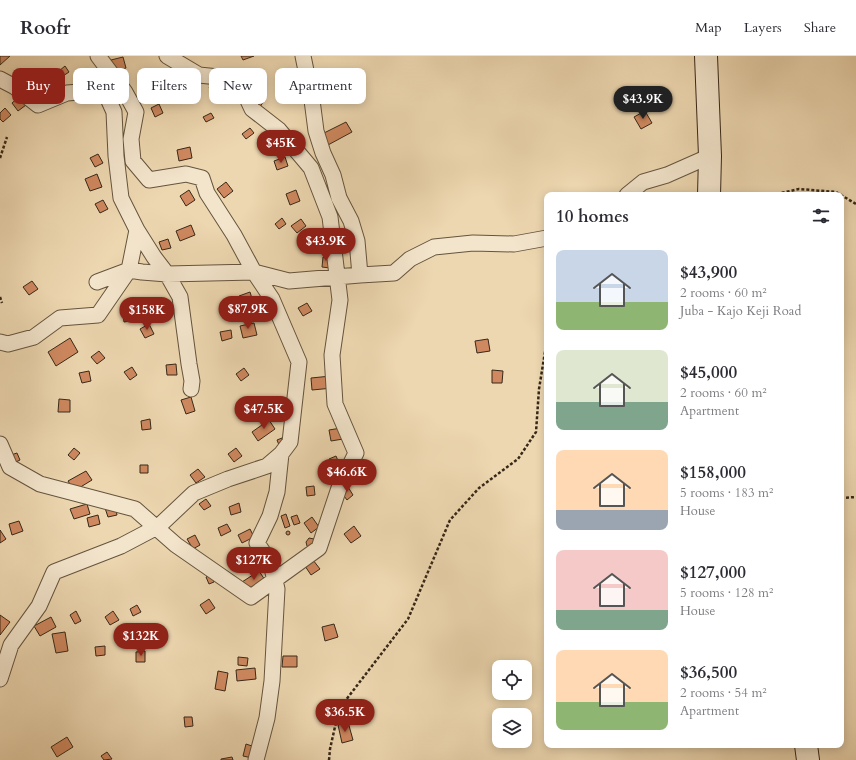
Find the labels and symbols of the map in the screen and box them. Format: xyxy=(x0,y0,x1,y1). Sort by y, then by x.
pin: $43.9K xyxy=(610,86,676,120)
pin: $45K xyxy=(257,130,305,164)
pin: $43.9K xyxy=(293,228,359,262)
pin: $87.9K xyxy=(215,296,281,330)
pin: $158K xyxy=(119,297,175,331)
pin: $47.5K xyxy=(231,396,297,430)
pin: $46.6K xyxy=(314,459,380,493)
pin: $127K xyxy=(226,547,282,581)
pin: $132K xyxy=(113,623,169,657)
pin: $36.5K xyxy=(312,699,378,733)

